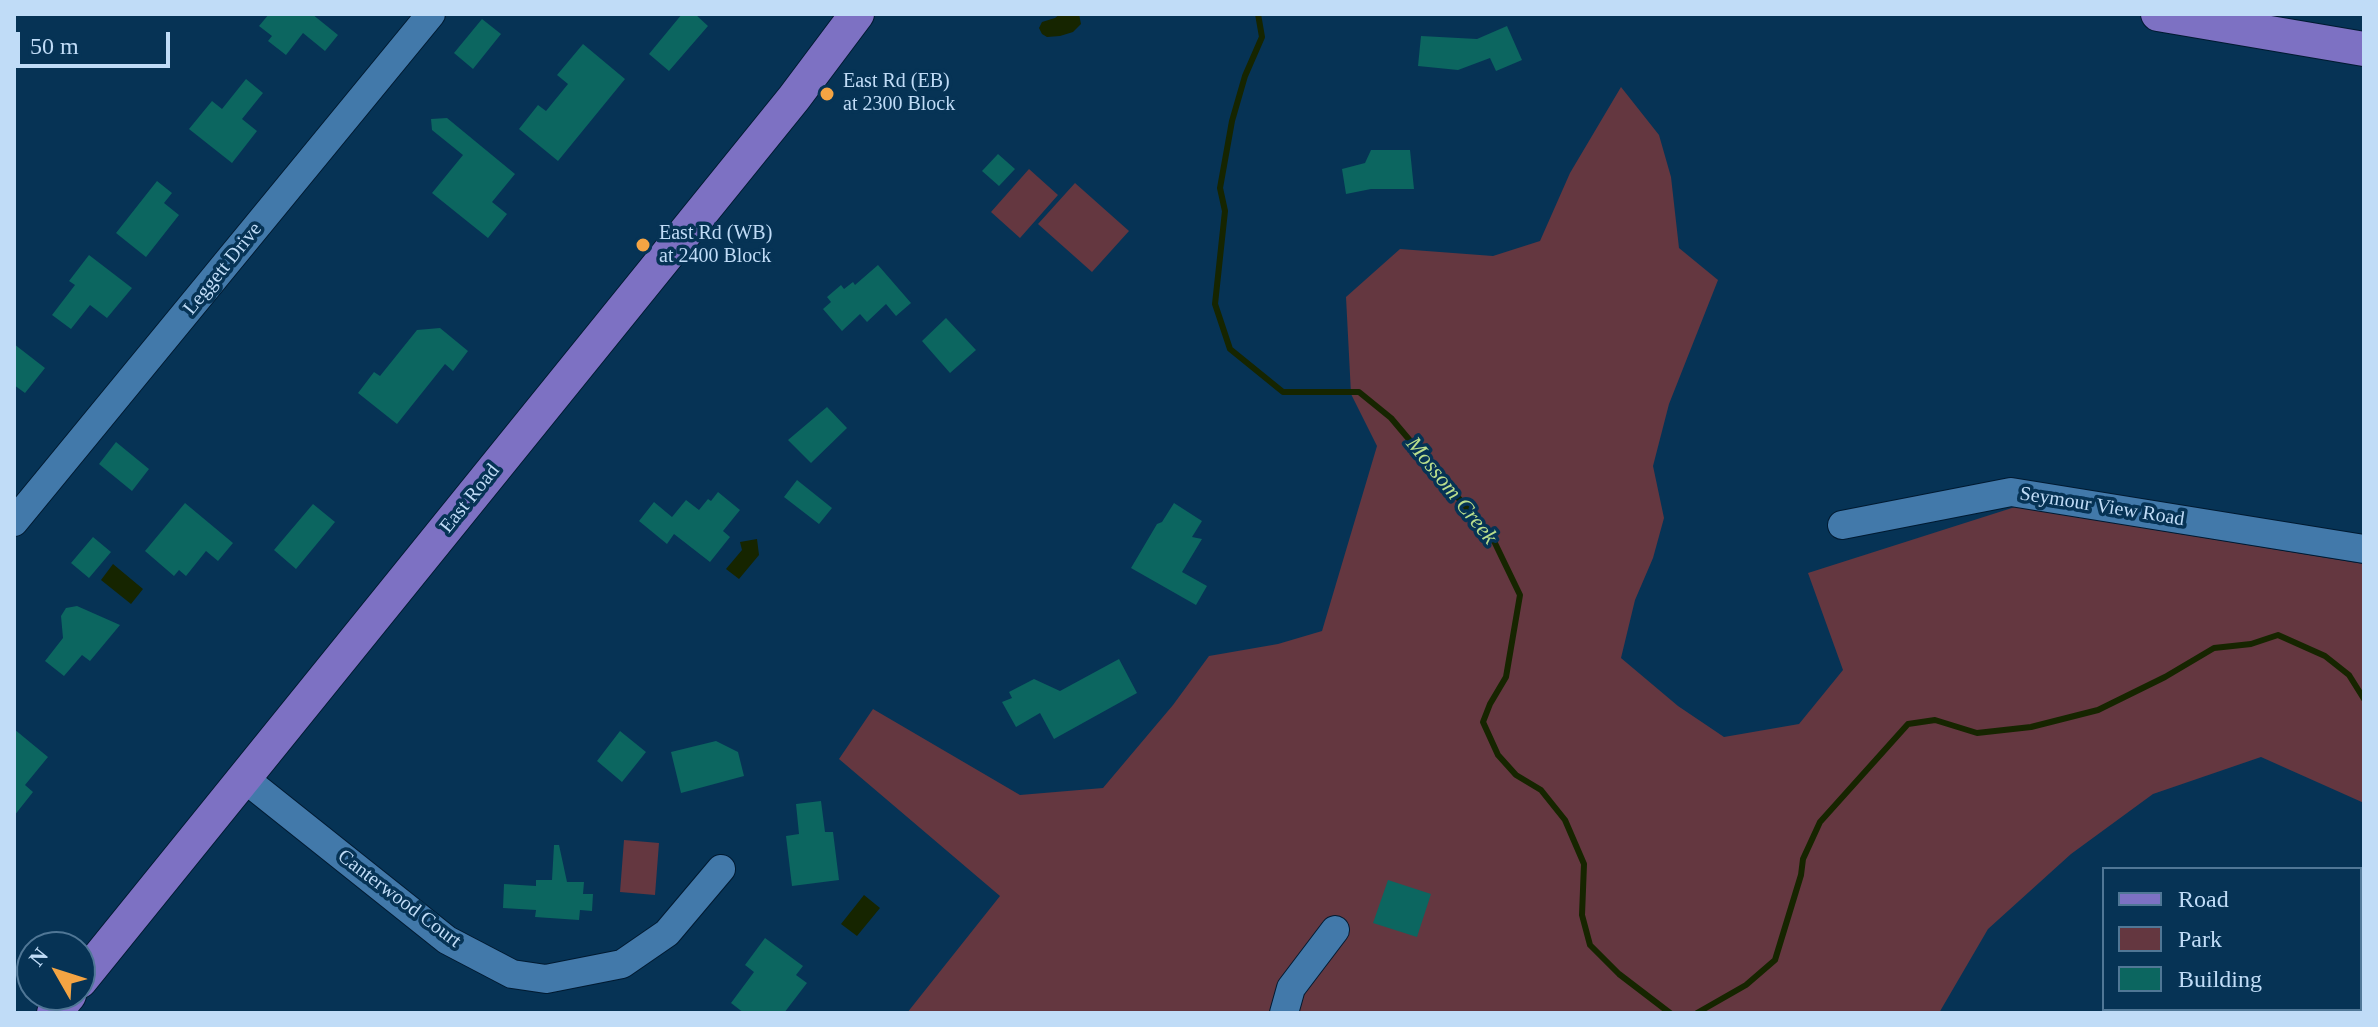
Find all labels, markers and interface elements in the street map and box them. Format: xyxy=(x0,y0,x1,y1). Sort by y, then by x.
scale bar xyxy=(20,16,174,66)
text: 50 m xyxy=(30,33,79,59)
place label: East Rd (EB) at 2300 Block xyxy=(843,70,955,117)
marker: East Rd (EB) at 2300 Block xyxy=(818,85,836,103)
street label: Leggett Drive xyxy=(179,218,267,320)
place label: East Rd (WB) at 2400 Block xyxy=(659,222,772,269)
marker: East Rd (WB) at 2400 Block xyxy=(634,236,652,254)
water label: Mossom Creek xyxy=(1400,432,1502,550)
street label: East Road xyxy=(435,460,505,538)
street label: Seymour View Road xyxy=(2018,482,2186,532)
street label: Canterwood Court xyxy=(333,845,465,953)
legend xyxy=(2102,867,2362,1011)
text: Road xyxy=(2178,886,2229,912)
text: Park xyxy=(2178,926,2222,952)
north arrow xyxy=(16,931,96,1011)
text: N xyxy=(24,943,53,971)
text: Building xyxy=(2178,966,2262,992)

